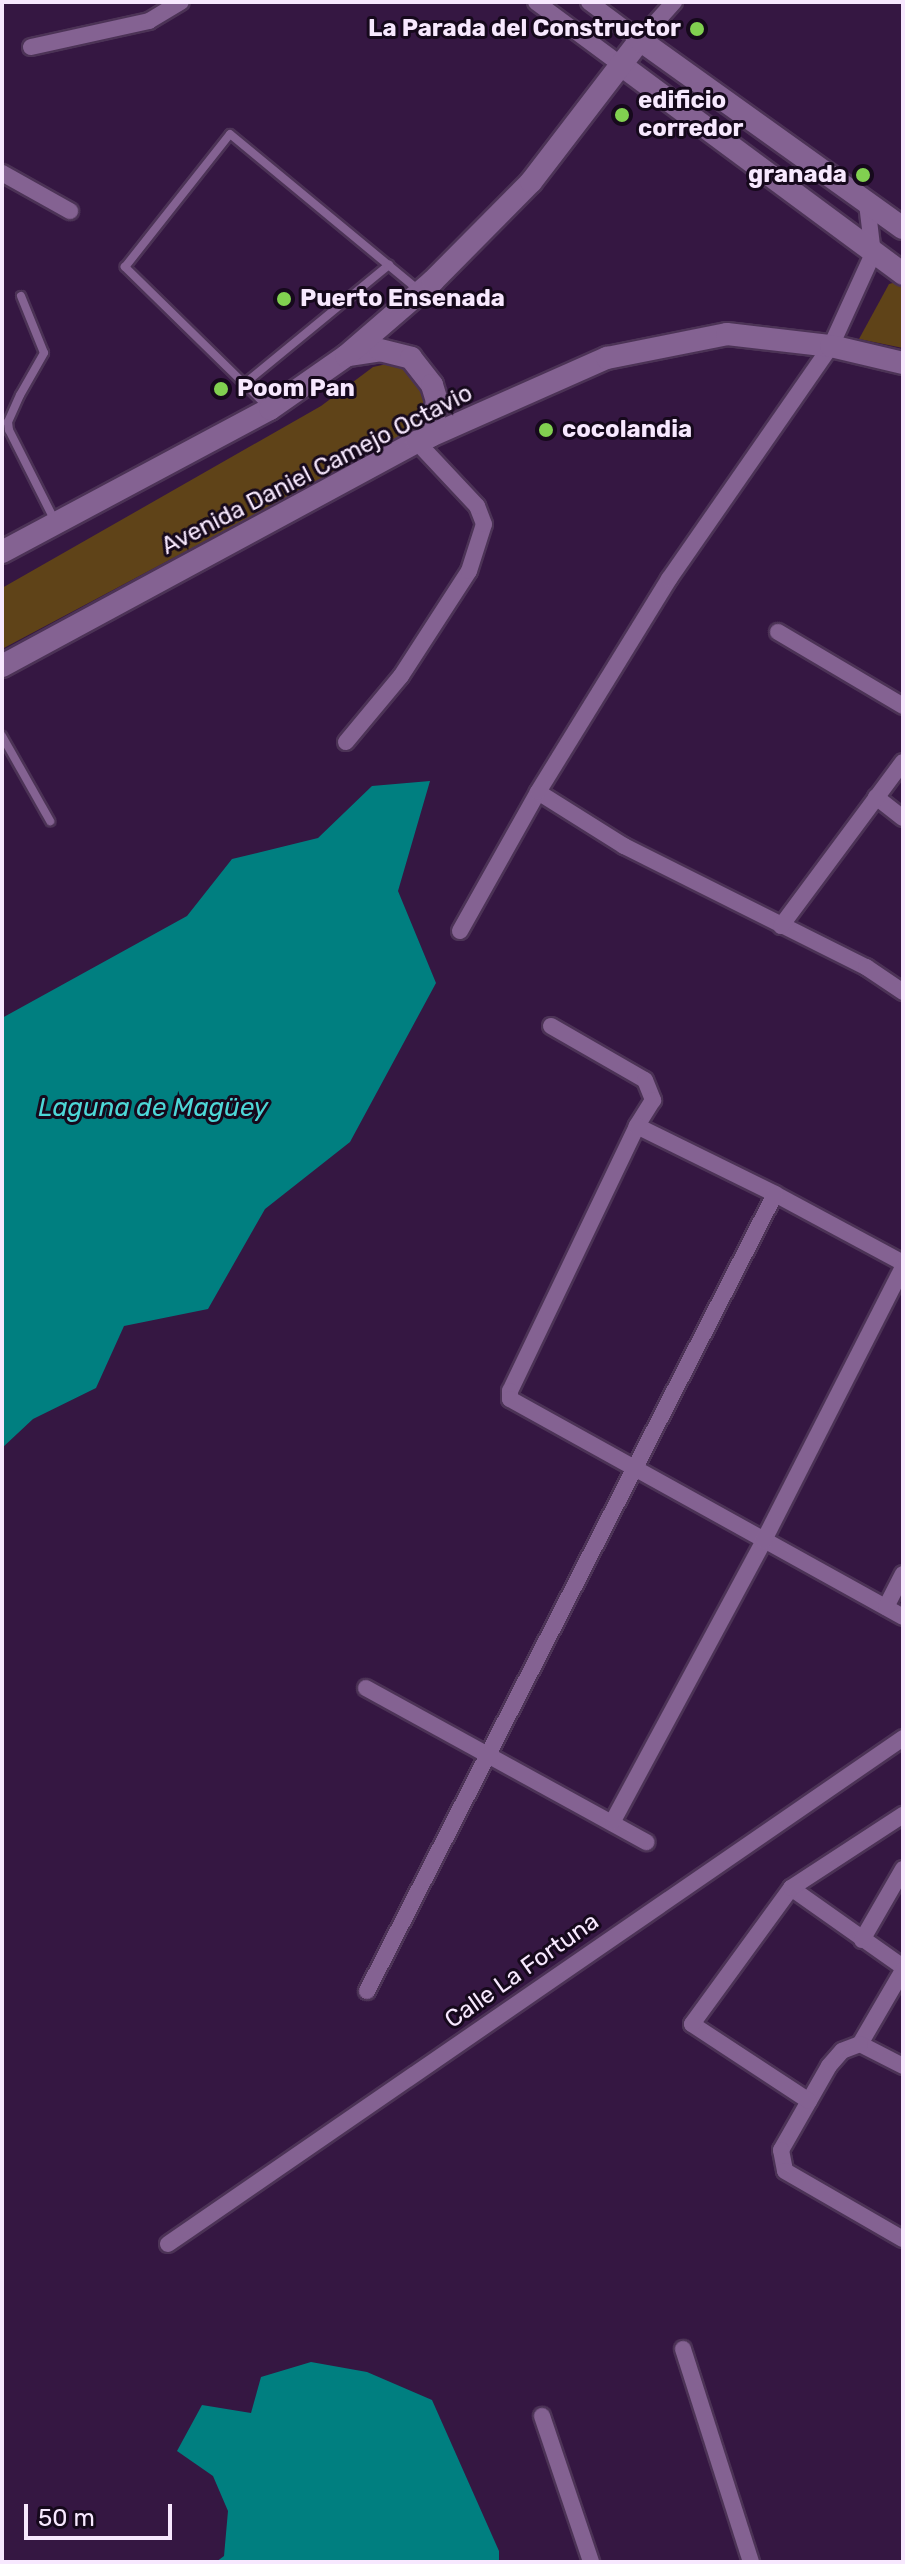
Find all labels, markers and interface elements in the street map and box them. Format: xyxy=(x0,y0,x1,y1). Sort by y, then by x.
place label: La Parada del Constructor xyxy=(368,15,681,43)
marker: La Parada del Constructor xyxy=(688,20,706,38)
place label: edificio corredor xyxy=(638,87,743,143)
marker: edificio corredor xyxy=(613,106,631,124)
place label: granada xyxy=(748,161,847,189)
marker: granada xyxy=(854,166,872,184)
place label: Puerto Ensenada xyxy=(300,285,505,313)
marker: Puerto Ensenada xyxy=(275,290,293,308)
place label: Poom Pan xyxy=(237,375,355,403)
street label: Avenida Daniel Camejo Octavio xyxy=(157,379,477,561)
marker: Poom Pan xyxy=(212,380,230,398)
place label: cocolandia xyxy=(562,416,692,444)
marker: cocolandia xyxy=(537,421,555,439)
water label: Laguna de Magüey xyxy=(38,1092,268,1124)
street label: Calle La Fortuna xyxy=(440,1907,604,2035)
scale bar xyxy=(28,2488,176,2538)
text: 50 m xyxy=(38,2504,95,2532)

